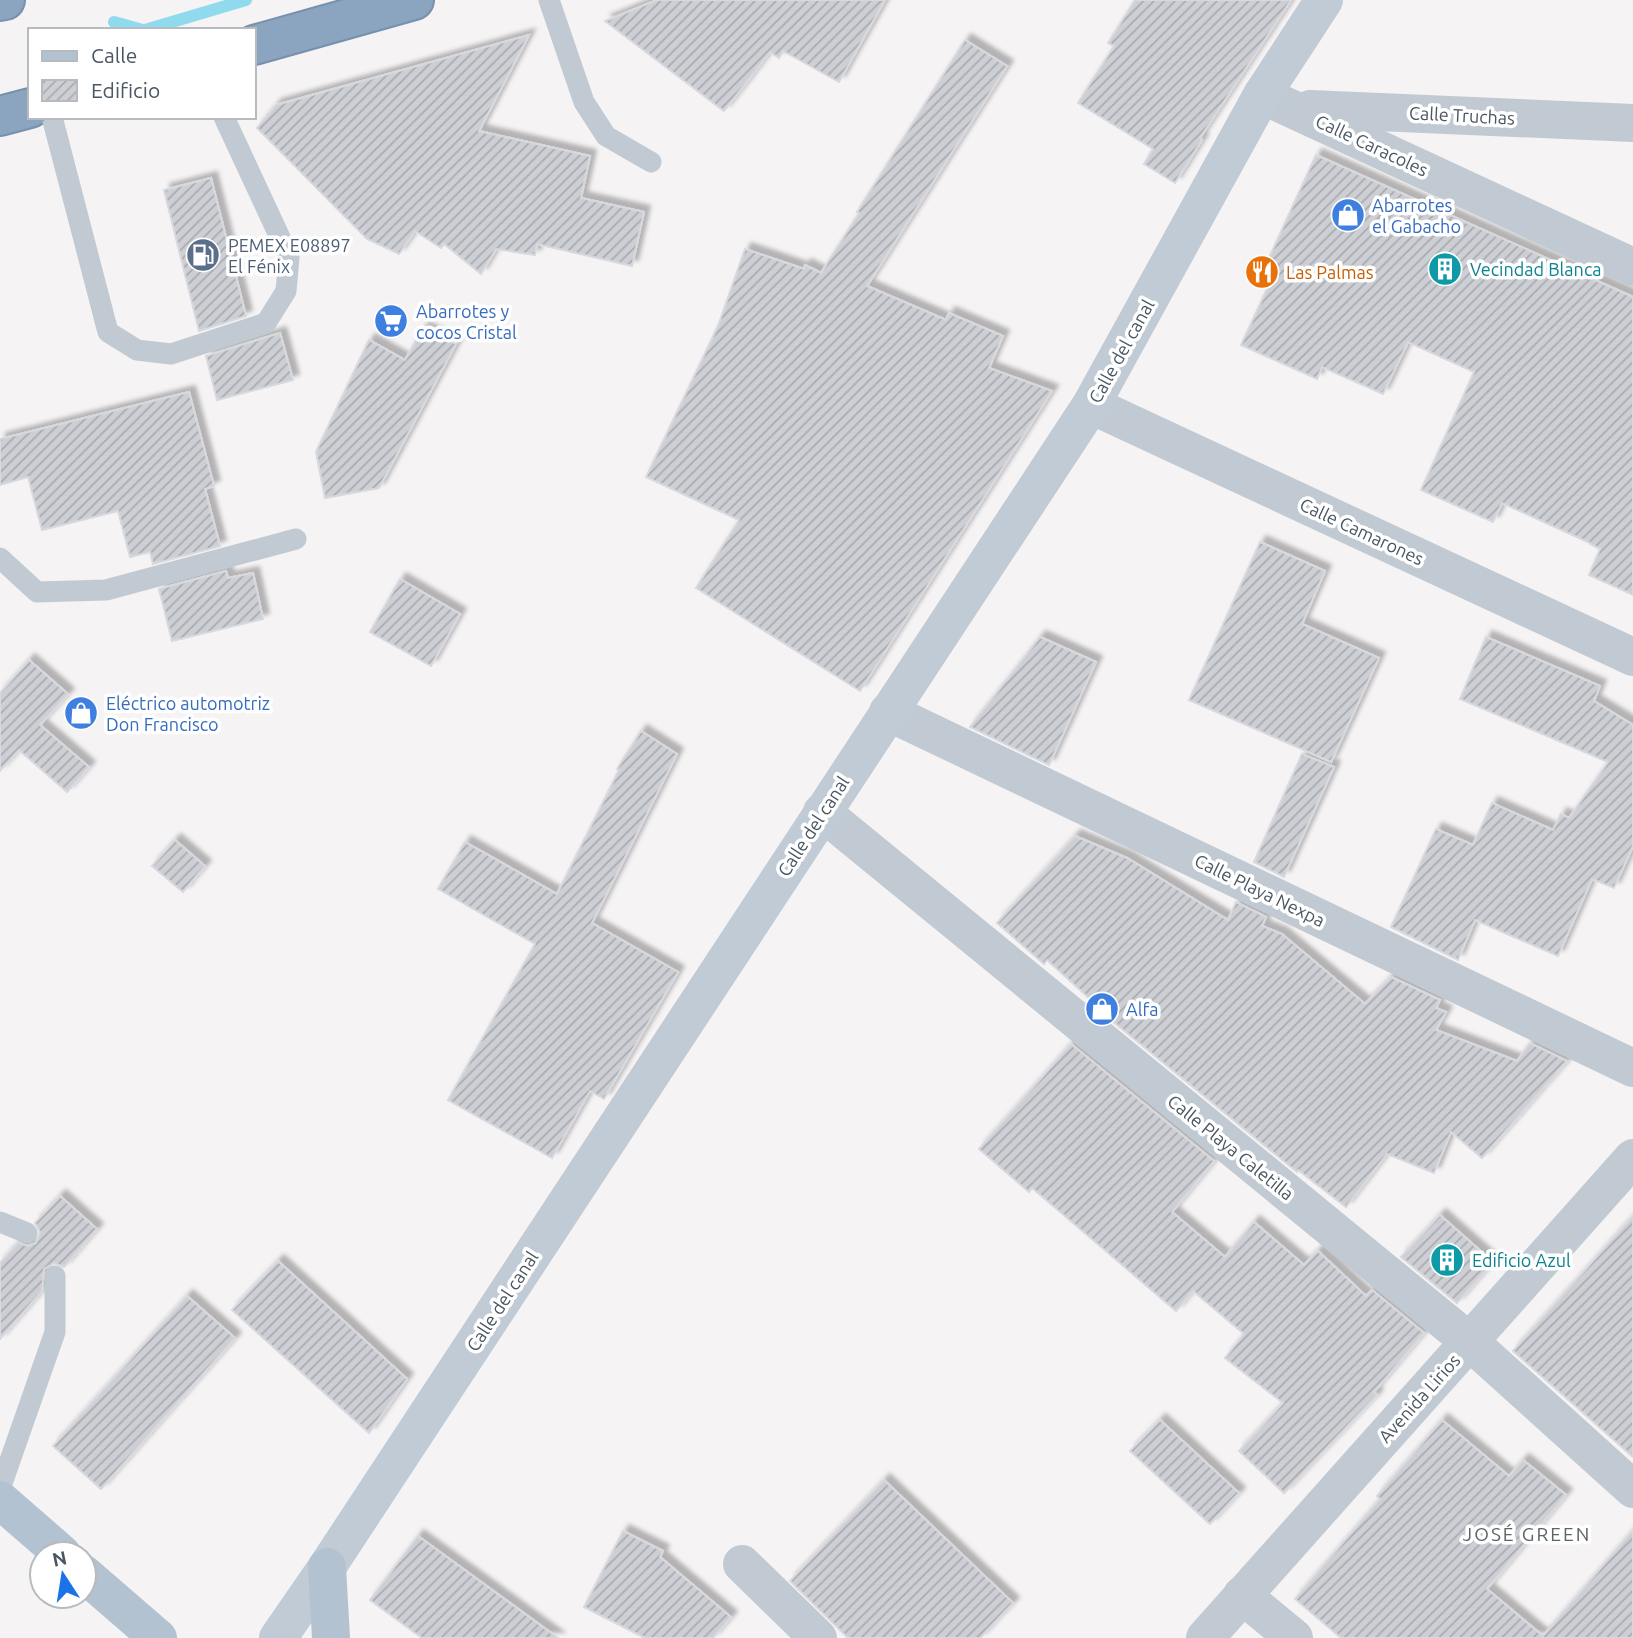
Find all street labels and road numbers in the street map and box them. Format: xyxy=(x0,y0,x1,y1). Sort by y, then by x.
street label: Calle Truchas xyxy=(1409,102,1516,128)
street label: Calle Caracoles xyxy=(1313,110,1431,180)
street label: Calle del canal xyxy=(1084,296,1158,406)
street label: Calle Camarones xyxy=(1297,494,1427,569)
street label: Calle del canal xyxy=(773,772,853,880)
street label: Calle Playa Nexpa xyxy=(1192,850,1328,930)
street label: Calle Playa Caletilla xyxy=(1164,1090,1298,1204)
street label: Calle del canal xyxy=(462,1247,542,1355)
street label: Avenida Lirios xyxy=(1374,1350,1464,1446)

